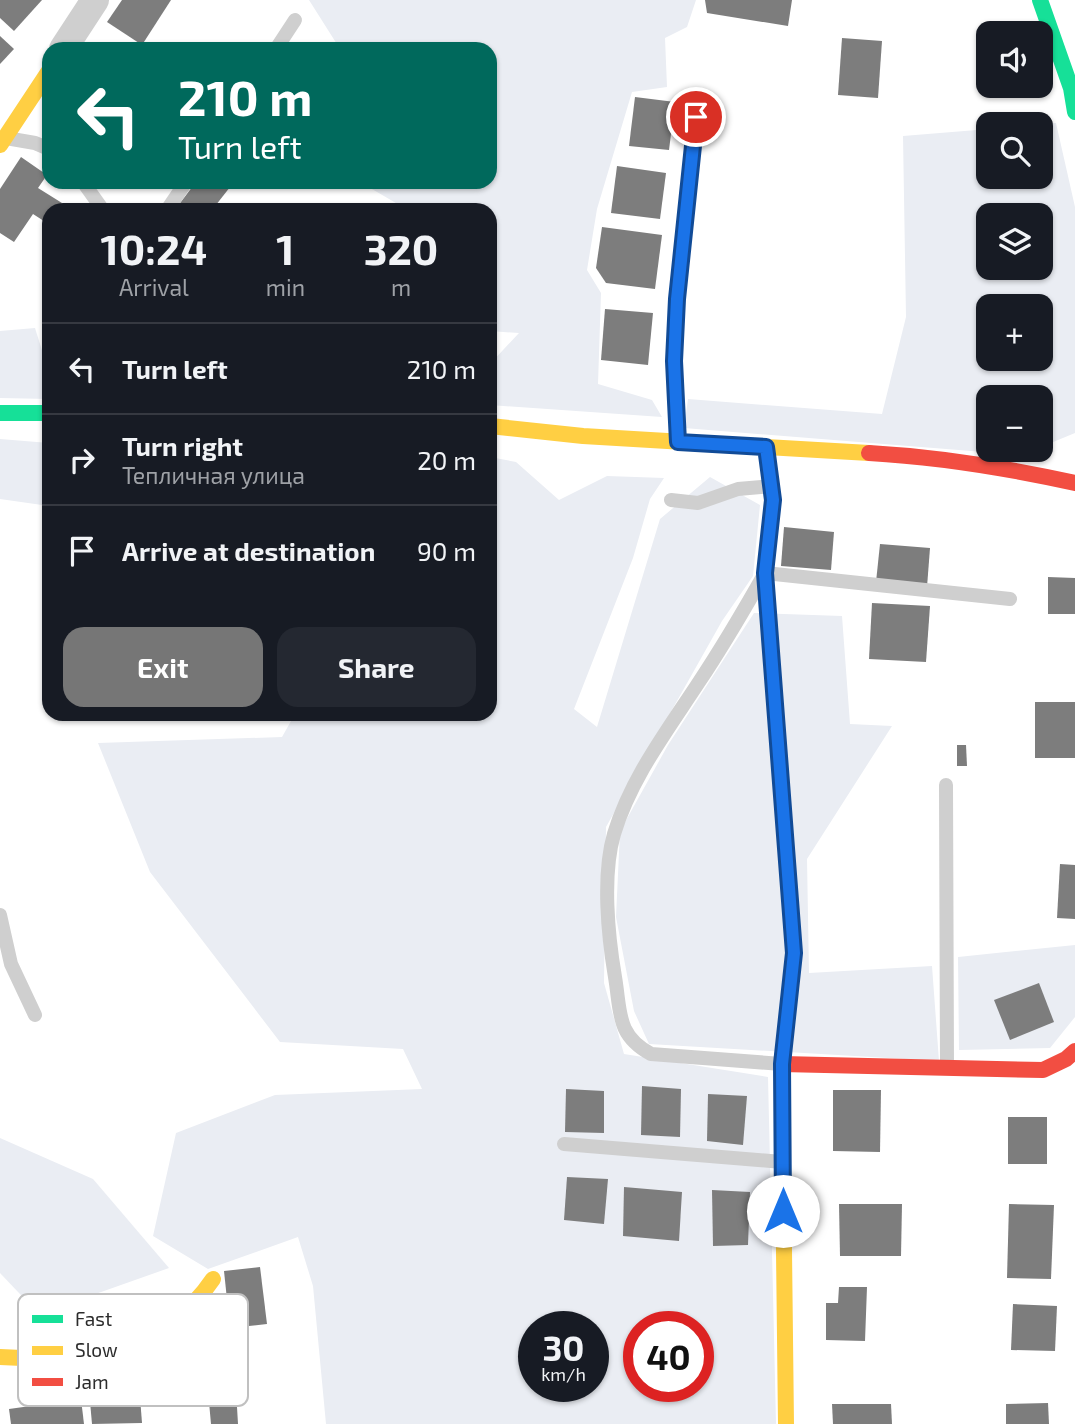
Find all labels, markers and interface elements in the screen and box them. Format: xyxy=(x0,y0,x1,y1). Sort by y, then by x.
map controls xyxy=(976,21,1053,462)
button: sound xyxy=(976,21,1053,98)
text: 210 m xyxy=(178,67,312,126)
icon: left xyxy=(63,70,154,161)
pin xyxy=(666,87,726,147)
icon: arrive xyxy=(677,98,715,136)
button: search xyxy=(976,112,1053,189)
text: Turn left xyxy=(178,127,302,165)
button: layers xyxy=(976,203,1053,280)
text: 10:24 xyxy=(101,223,207,273)
text: 1 xyxy=(276,223,295,273)
text: 320 xyxy=(364,223,438,273)
text: Arrival xyxy=(119,273,189,301)
text: min xyxy=(266,273,305,301)
text: m xyxy=(391,273,411,301)
button: + xyxy=(976,294,1053,371)
icon: left xyxy=(63,350,101,388)
text: Turn left xyxy=(122,353,228,384)
text: 210 m xyxy=(407,353,476,384)
button: − xyxy=(976,385,1053,462)
text: Turn right xyxy=(122,430,243,461)
icon: right xyxy=(63,441,101,479)
text: 20 m xyxy=(417,444,476,475)
text: Тепличная улица xyxy=(122,461,305,489)
icon: arrive xyxy=(63,532,101,570)
text: Arrive at destination xyxy=(122,535,375,566)
text: 90 m xyxy=(417,535,476,566)
button: Exit xyxy=(63,627,263,707)
button: Share xyxy=(277,627,476,707)
position arrow xyxy=(746,1174,820,1248)
legend xyxy=(18,1294,248,1406)
text: Fast xyxy=(75,1307,112,1330)
speed limit sign: 40 xyxy=(623,1311,714,1402)
text: 30 xyxy=(543,1326,584,1368)
text: Slow xyxy=(75,1338,118,1361)
text: km/h xyxy=(541,1363,586,1385)
text: Jam xyxy=(75,1370,109,1393)

